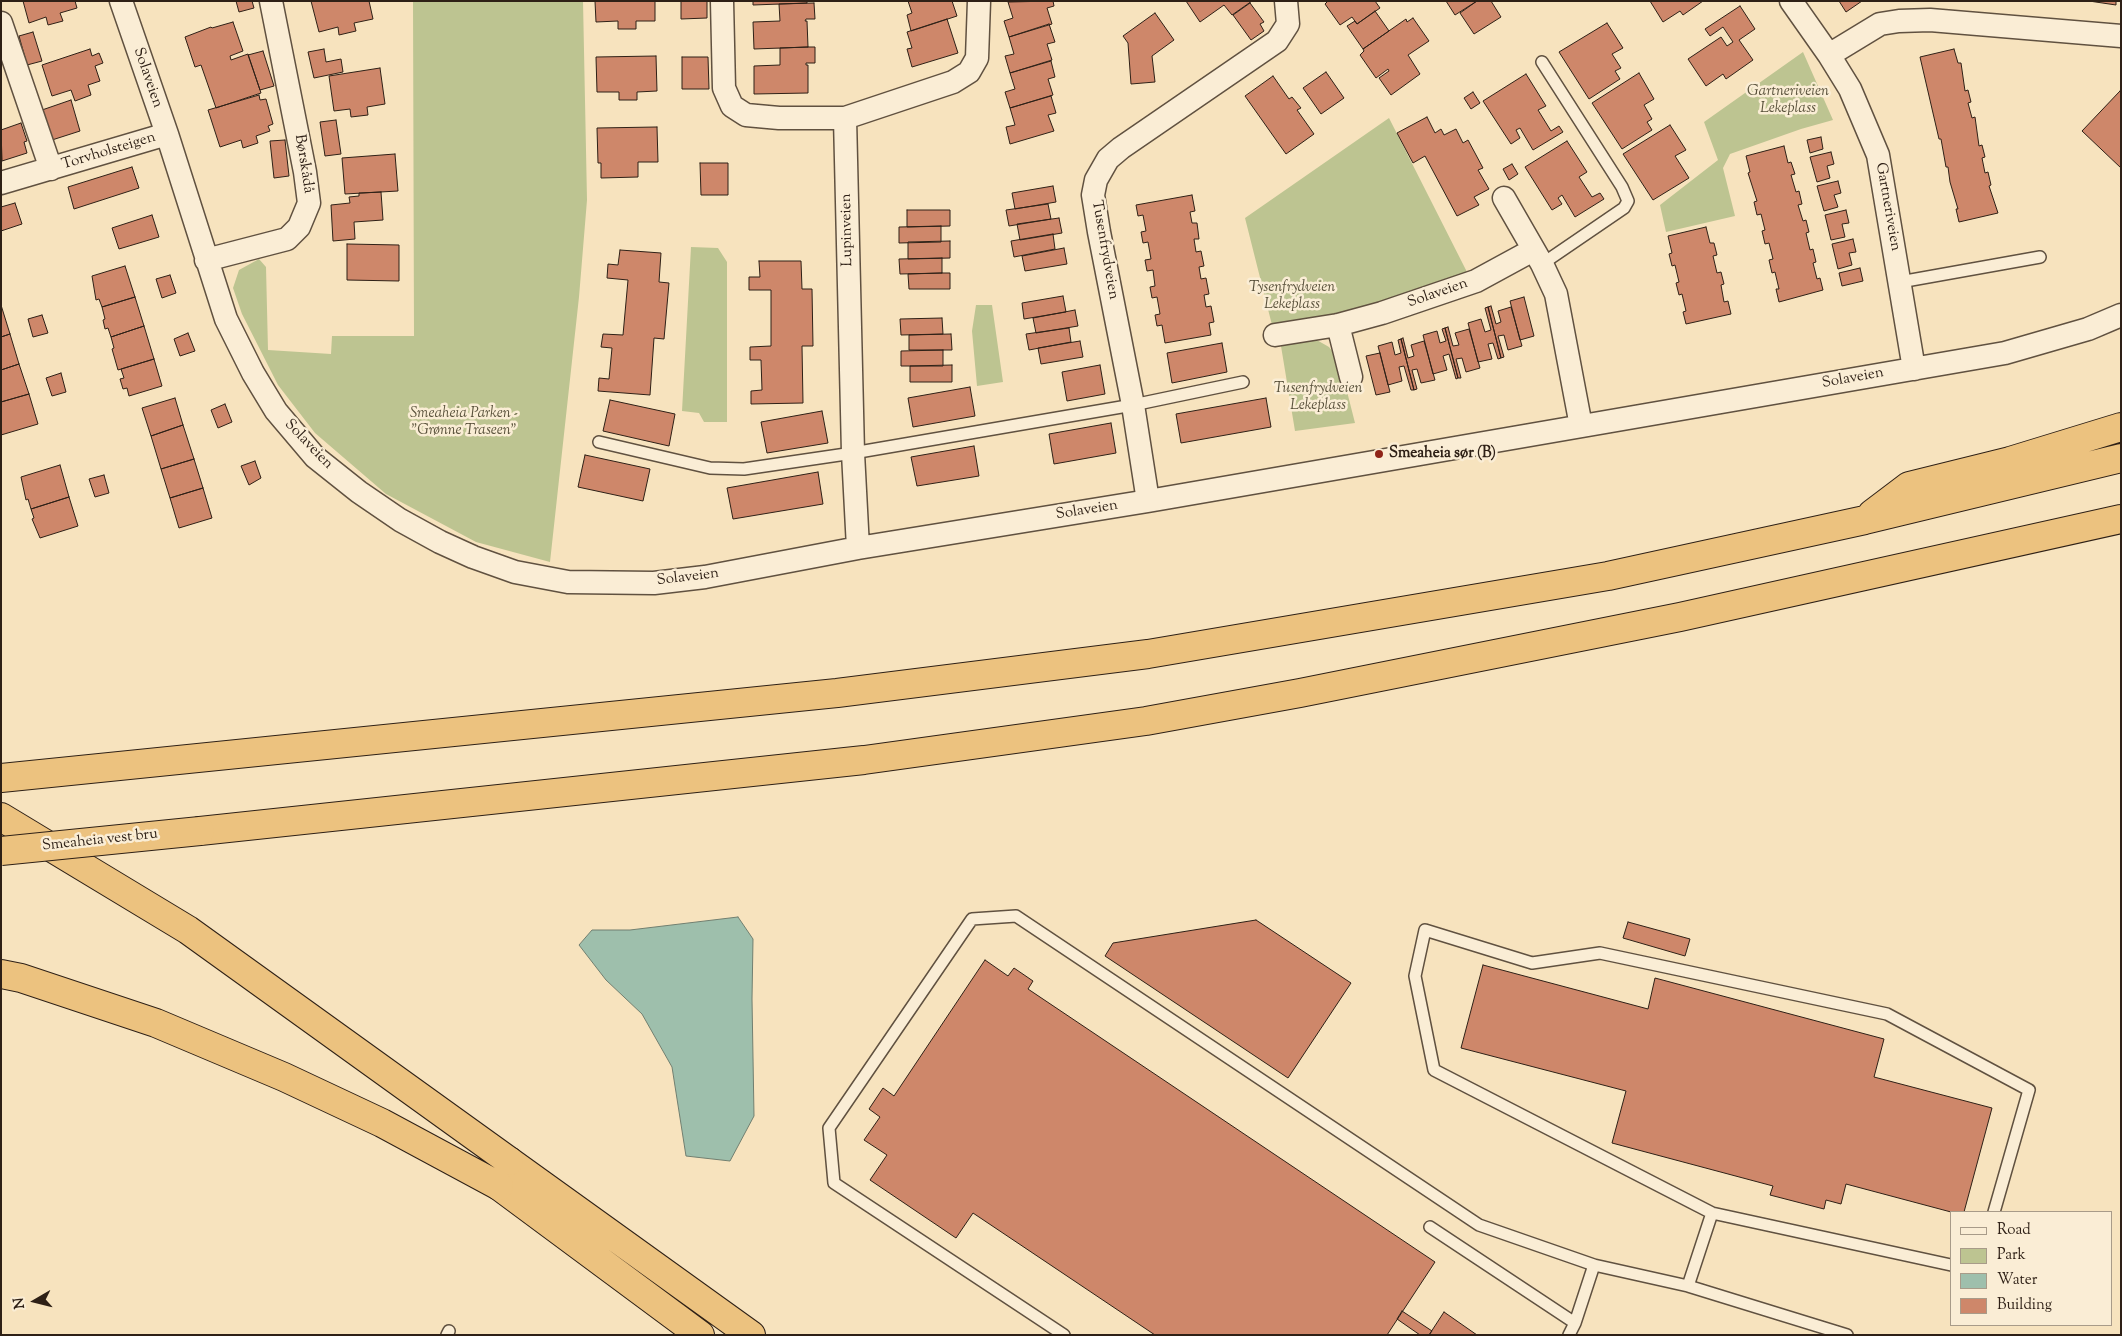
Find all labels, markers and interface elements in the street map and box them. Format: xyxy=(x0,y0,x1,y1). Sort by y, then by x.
street label: Solaveien xyxy=(128,46,166,110)
park label: Gartneriveien Lekeplass xyxy=(1747,83,1829,118)
street label: Torvholsteigen xyxy=(60,129,158,175)
street label: Børskådå xyxy=(289,133,317,195)
street label: Gartneriveien xyxy=(1870,161,1904,253)
street label: Lupinveien xyxy=(838,193,858,267)
street label: Tusenfrydveien xyxy=(1086,199,1122,301)
street label: Solaveien xyxy=(1406,275,1470,313)
park label: Tysenfrydveien Lekeplass xyxy=(1249,279,1335,314)
street label: Solaveien xyxy=(1821,365,1885,393)
park label: Tusenfrydveien Lekeplass xyxy=(1274,380,1362,415)
park label: Smeaheia Parken - "Grønne Traseen" xyxy=(410,405,518,440)
street label: Solaveien xyxy=(280,416,336,474)
place label: Smeaheia sør (B) xyxy=(1389,445,1496,463)
marker: Smeaheia sør (B) xyxy=(1373,448,1385,460)
street label: Solaveien xyxy=(1055,497,1119,525)
street label: Solaveien xyxy=(656,565,720,591)
street label: Smeaheia vest bru xyxy=(41,826,159,856)
legend xyxy=(1950,1211,2112,1326)
text: Road xyxy=(1997,1220,2031,1241)
text: Park xyxy=(1997,1245,2026,1266)
text: Water xyxy=(1997,1270,2037,1291)
north arrow xyxy=(10,1276,60,1326)
text: Building xyxy=(1997,1295,2052,1316)
text: N xyxy=(9,1296,31,1310)

